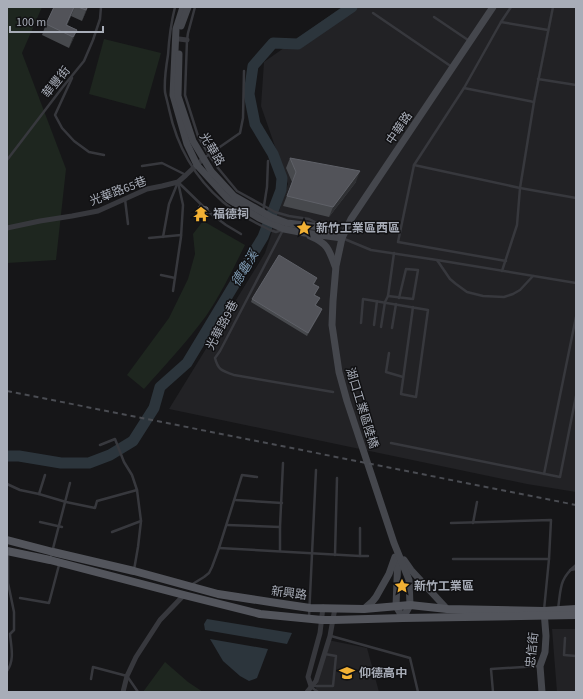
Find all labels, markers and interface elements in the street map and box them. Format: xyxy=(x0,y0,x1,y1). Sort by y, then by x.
scale bar xyxy=(10,8,103,34)
text: 100 m xyxy=(16,14,46,31)
street label: 華豐街 xyxy=(38,63,74,102)
street label: 中華路 xyxy=(382,109,417,148)
street label: 光華路 xyxy=(195,129,228,169)
street label: 光華路65巷 xyxy=(87,173,149,210)
temple icon: 福德祠 xyxy=(192,205,210,223)
place label: 福德祠 xyxy=(213,206,249,223)
place icon: 新竹工業區西區 xyxy=(295,219,313,237)
place label: 新竹工業區西區 xyxy=(316,220,400,237)
water label: 德龜溪 xyxy=(227,245,264,290)
street label: 光華路9巷 xyxy=(202,297,243,353)
street label: 湖口工業區陸橋 xyxy=(341,365,382,451)
place icon: 新竹工業區 xyxy=(393,577,411,595)
place label: 新竹工業區 xyxy=(414,578,474,595)
street label: 新興路 xyxy=(270,583,308,604)
street label: 忠信街 xyxy=(522,631,543,669)
school or university icon: 仰德高中 xyxy=(338,664,356,682)
place label: 仰德高中 xyxy=(359,665,407,682)

